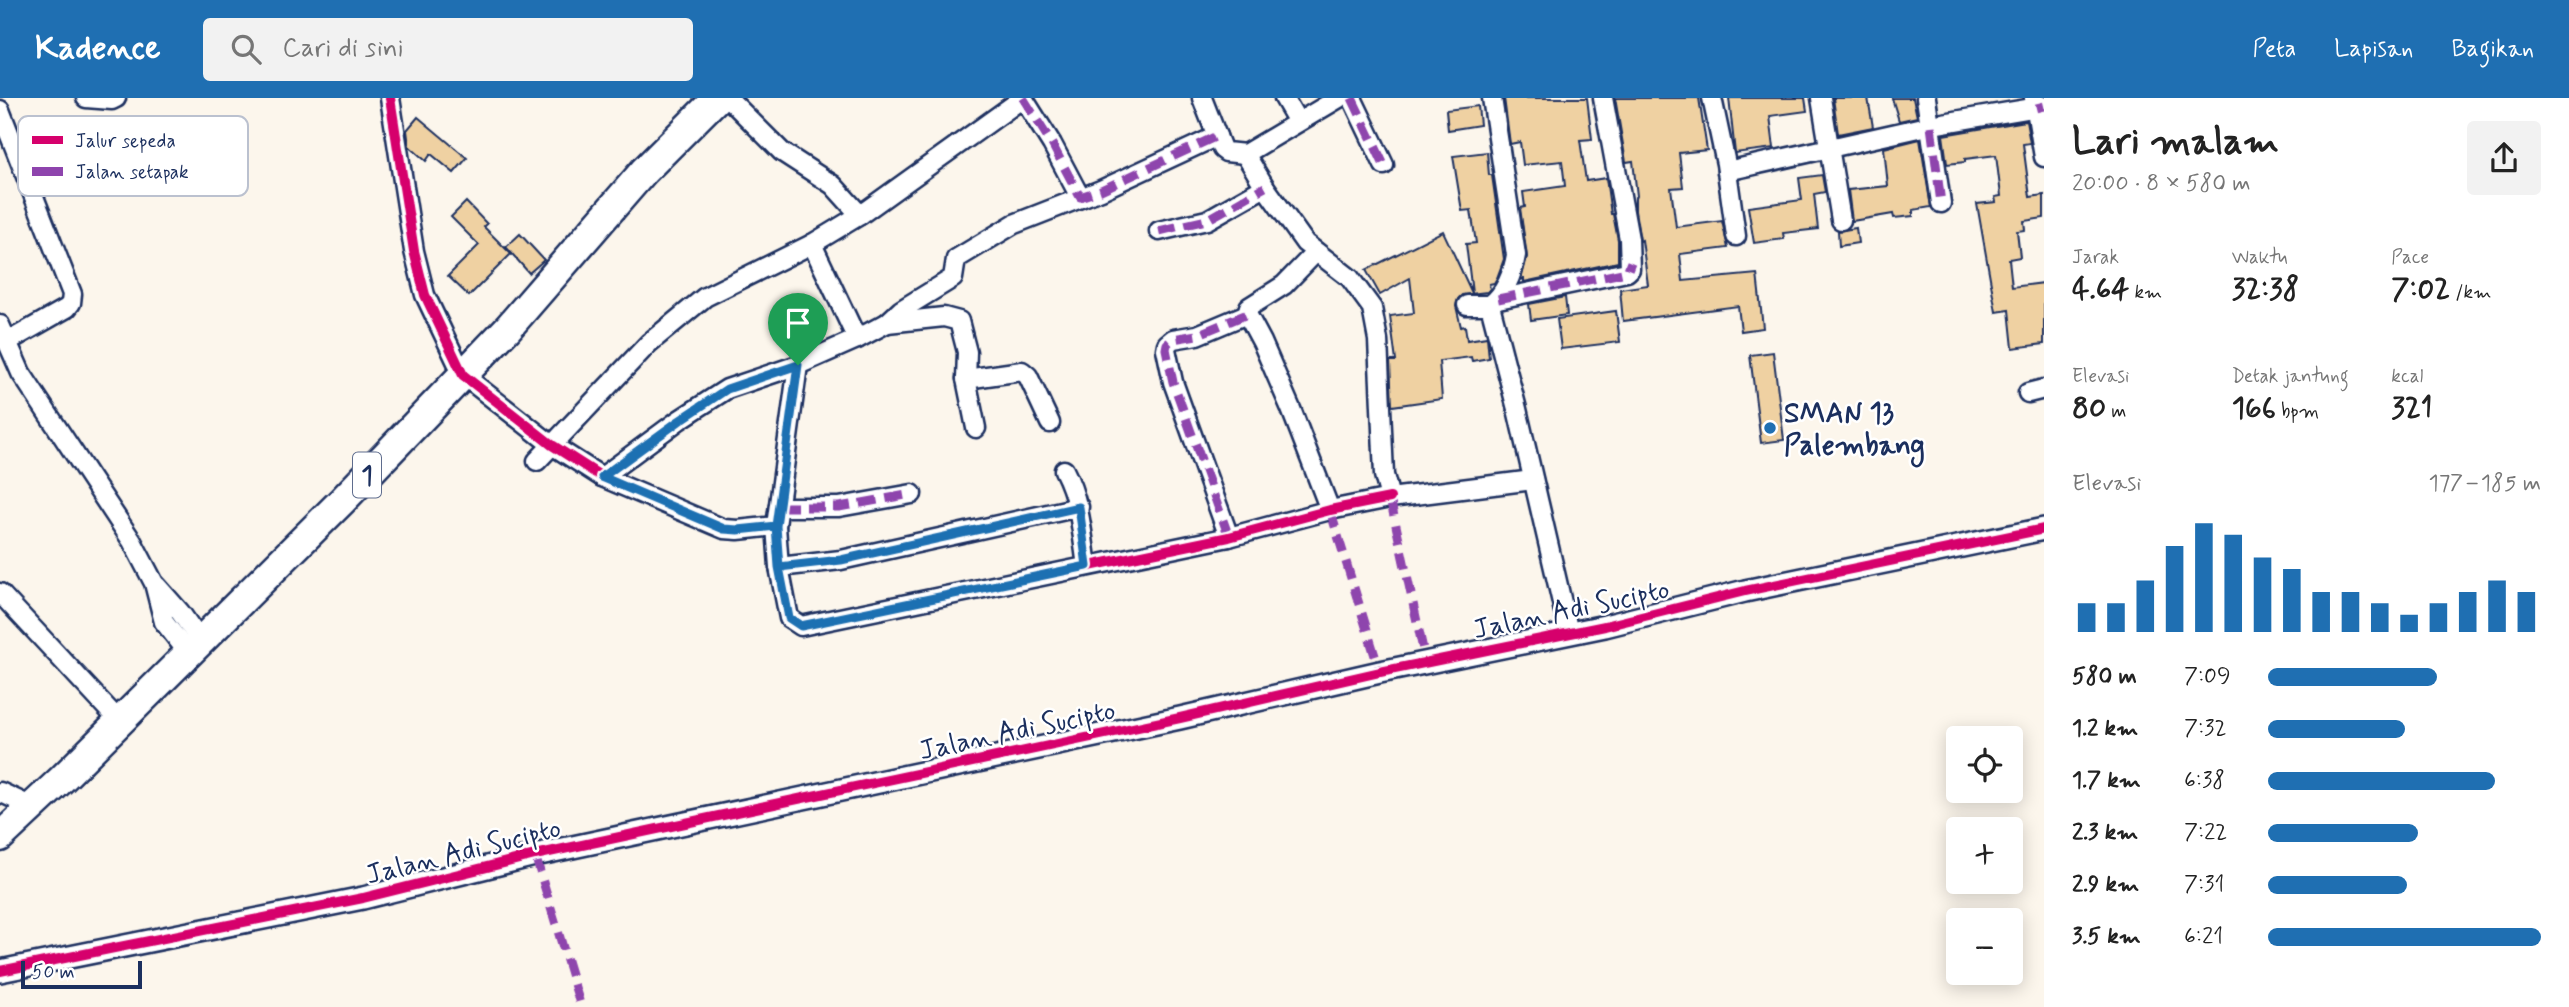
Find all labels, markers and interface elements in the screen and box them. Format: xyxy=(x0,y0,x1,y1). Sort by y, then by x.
search box xyxy=(203,18,693,81)
text: Kadence xyxy=(35,27,161,71)
icon: search xyxy=(227,30,265,68)
text: Cari di sini xyxy=(283,32,404,66)
text: Peta xyxy=(2253,34,2296,65)
text: Lapisan xyxy=(2334,34,2413,65)
text: Bagikan xyxy=(2451,34,2534,65)
legend xyxy=(18,116,248,196)
text: Lari malam xyxy=(2072,118,2279,167)
button: share xyxy=(2467,121,2541,195)
text: Jalur sepeda xyxy=(75,129,176,154)
text: Jalan setapak xyxy=(75,160,189,185)
text: 20:00 · 8 × 580 m xyxy=(2072,169,2250,199)
text: Jarak xyxy=(2072,245,2119,270)
text: Waktu xyxy=(2232,245,2288,270)
text: Pace xyxy=(2391,245,2429,270)
text: 4.64 xyxy=(2072,270,2129,309)
text: 32:38 xyxy=(2232,270,2299,309)
text: 7:02 xyxy=(2391,270,2450,309)
text: km xyxy=(2129,280,2162,305)
text: /km xyxy=(2450,280,2491,305)
pin xyxy=(768,293,828,365)
icon: arrive xyxy=(779,304,817,342)
text: Elevasi xyxy=(2072,364,2129,389)
text: Detak jantung xyxy=(2232,364,2349,389)
text: kcal xyxy=(2391,364,2423,389)
text: 80 xyxy=(2072,389,2106,428)
text: 166 xyxy=(2232,389,2276,428)
text: 321 xyxy=(2391,389,2432,428)
place label: SMAN 13 Palembang xyxy=(1784,396,1925,468)
text: m xyxy=(2106,399,2126,424)
text: bpm xyxy=(2276,399,2319,424)
marker: SMAN 13 Palembang xyxy=(1762,420,1778,436)
road number: 1 xyxy=(353,452,381,498)
text: Elevasi xyxy=(2072,469,2141,499)
text: 177–185 m xyxy=(2428,469,2541,499)
street label: Jalan Adi Sucipto xyxy=(1470,572,1673,649)
text: 580 m xyxy=(2072,662,2137,692)
text: 7:09 xyxy=(2184,662,2231,692)
street label: Jalan Adi Sucipto xyxy=(916,693,1119,770)
text: 1.2 km xyxy=(2072,714,2138,744)
text: 7:32 xyxy=(2184,714,2227,744)
map controls xyxy=(1946,726,2023,985)
button: locate xyxy=(1946,726,2023,803)
text: 1.7 km xyxy=(2072,766,2141,796)
text: 6:38 xyxy=(2184,766,2225,796)
street label: Jalan Adi Sucipto xyxy=(362,810,565,895)
button: + xyxy=(1946,817,2023,894)
text: 2.3 km xyxy=(2072,818,2138,848)
text: 7:22 xyxy=(2184,818,2228,848)
text: 2.9 km xyxy=(2072,870,2139,900)
text: 7:31 xyxy=(2184,870,2224,900)
button: − xyxy=(1946,908,2023,985)
text: 3.5 km xyxy=(2072,922,2141,952)
text: 6:21 xyxy=(2184,922,2223,952)
scale bar xyxy=(21,958,142,990)
text: 50 m xyxy=(32,960,75,985)

